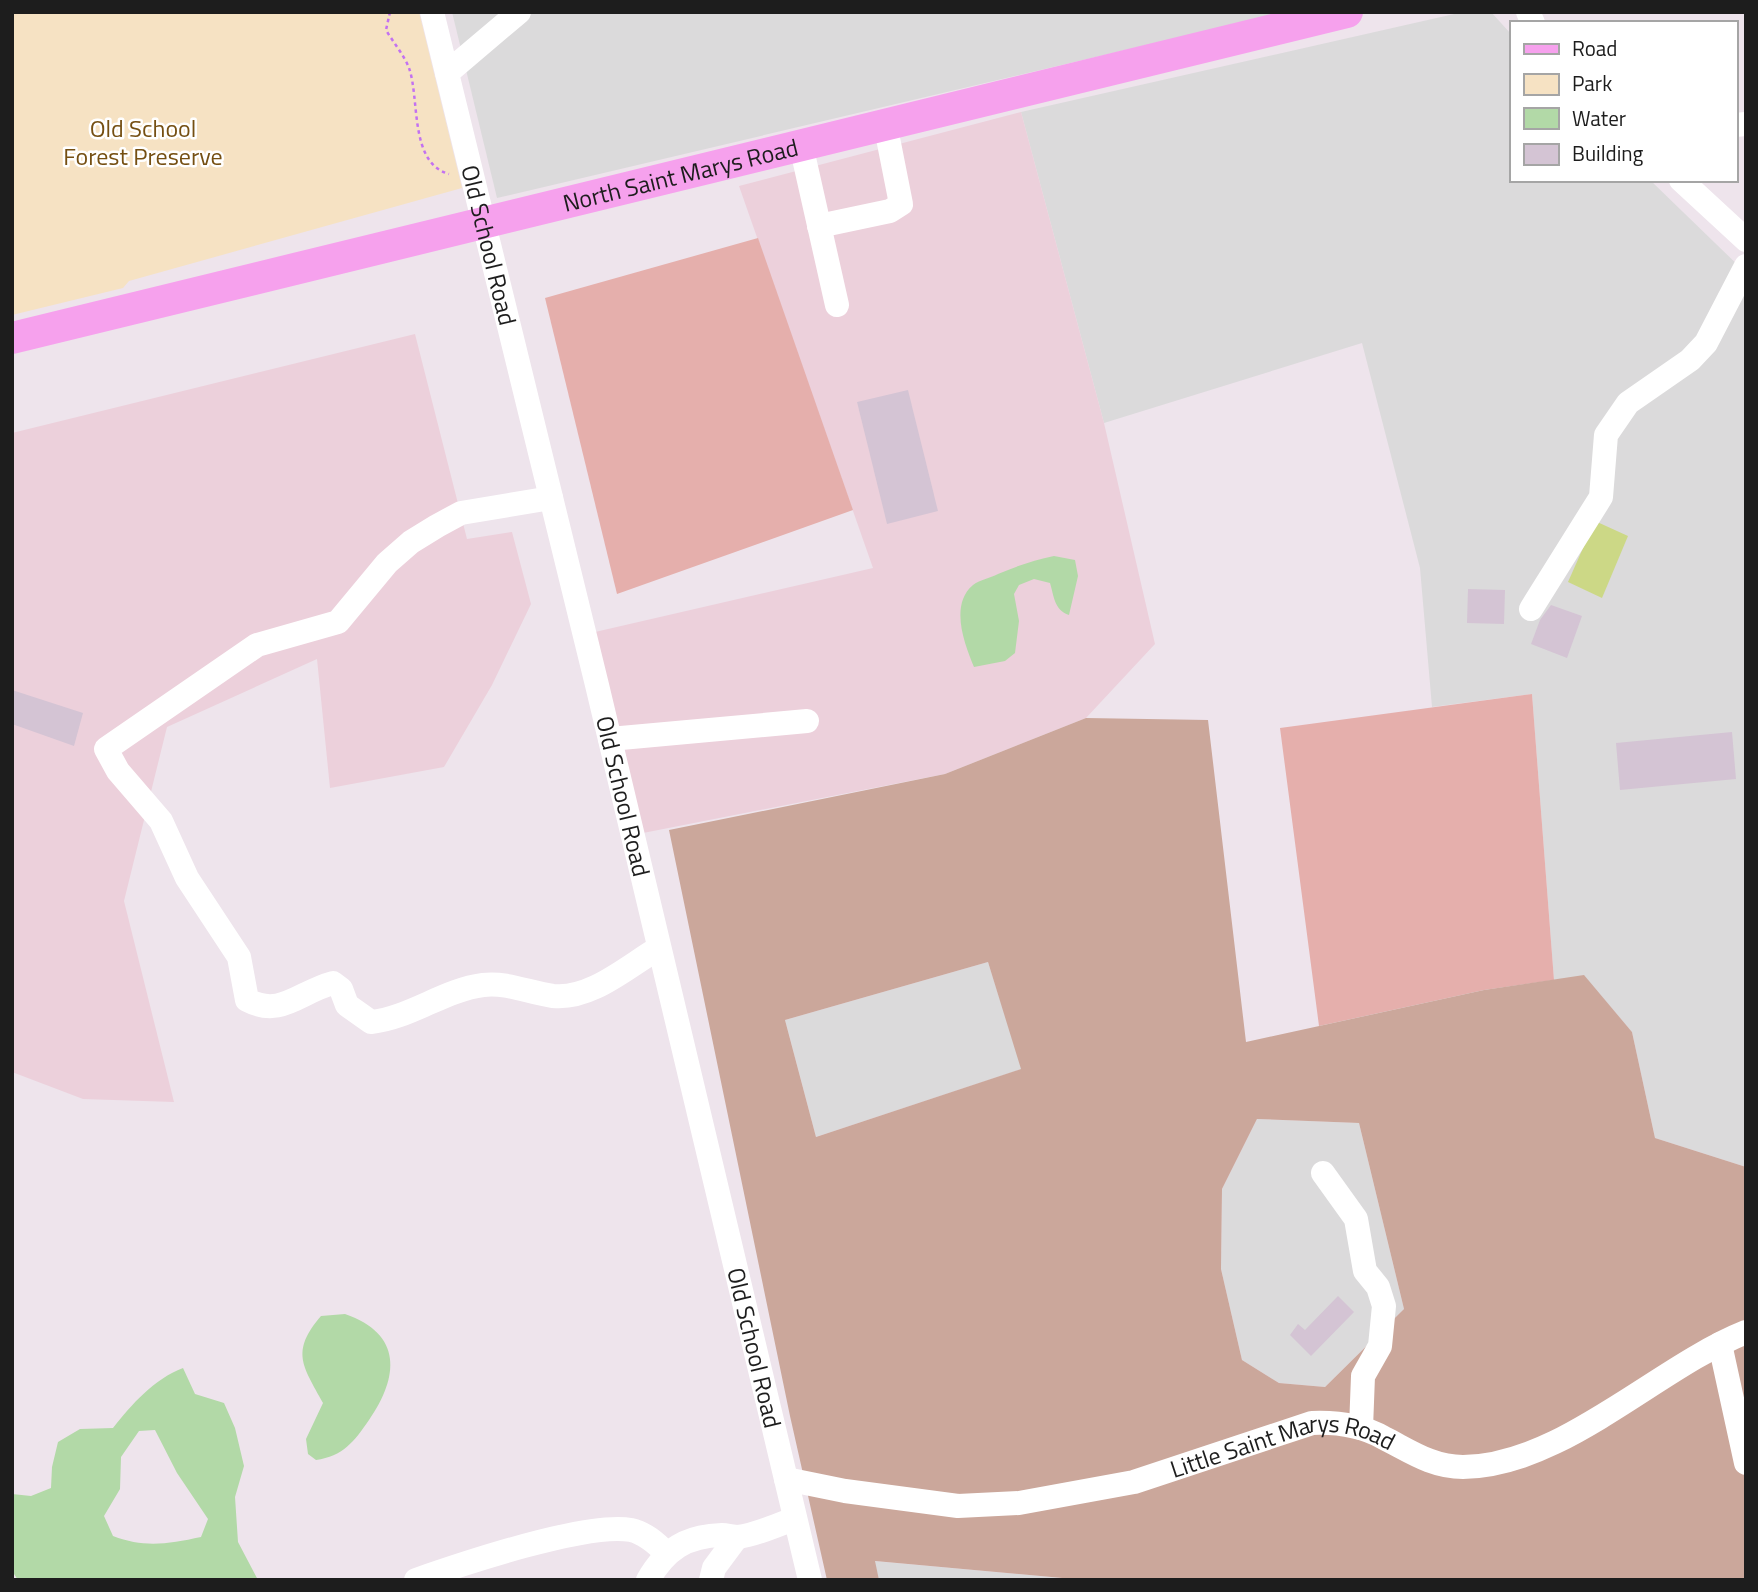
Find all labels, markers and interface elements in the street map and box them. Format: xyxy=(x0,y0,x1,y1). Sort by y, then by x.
legend xyxy=(1510,21,1737,182)
text: Road xyxy=(1572,32,1617,64)
text: Park xyxy=(1572,67,1612,99)
text: Water xyxy=(1572,102,1626,134)
park label: Old School Forest Preserve xyxy=(63,110,223,174)
street label: North Saint Marys Road xyxy=(559,129,802,221)
text: Building xyxy=(1572,137,1644,169)
street label: Old School Road xyxy=(452,161,526,329)
street label: Old School Road xyxy=(587,712,660,880)
street label: Old School Road xyxy=(718,1264,791,1431)
street label: Little Saint Marys Road xyxy=(1165,1405,1402,1487)

